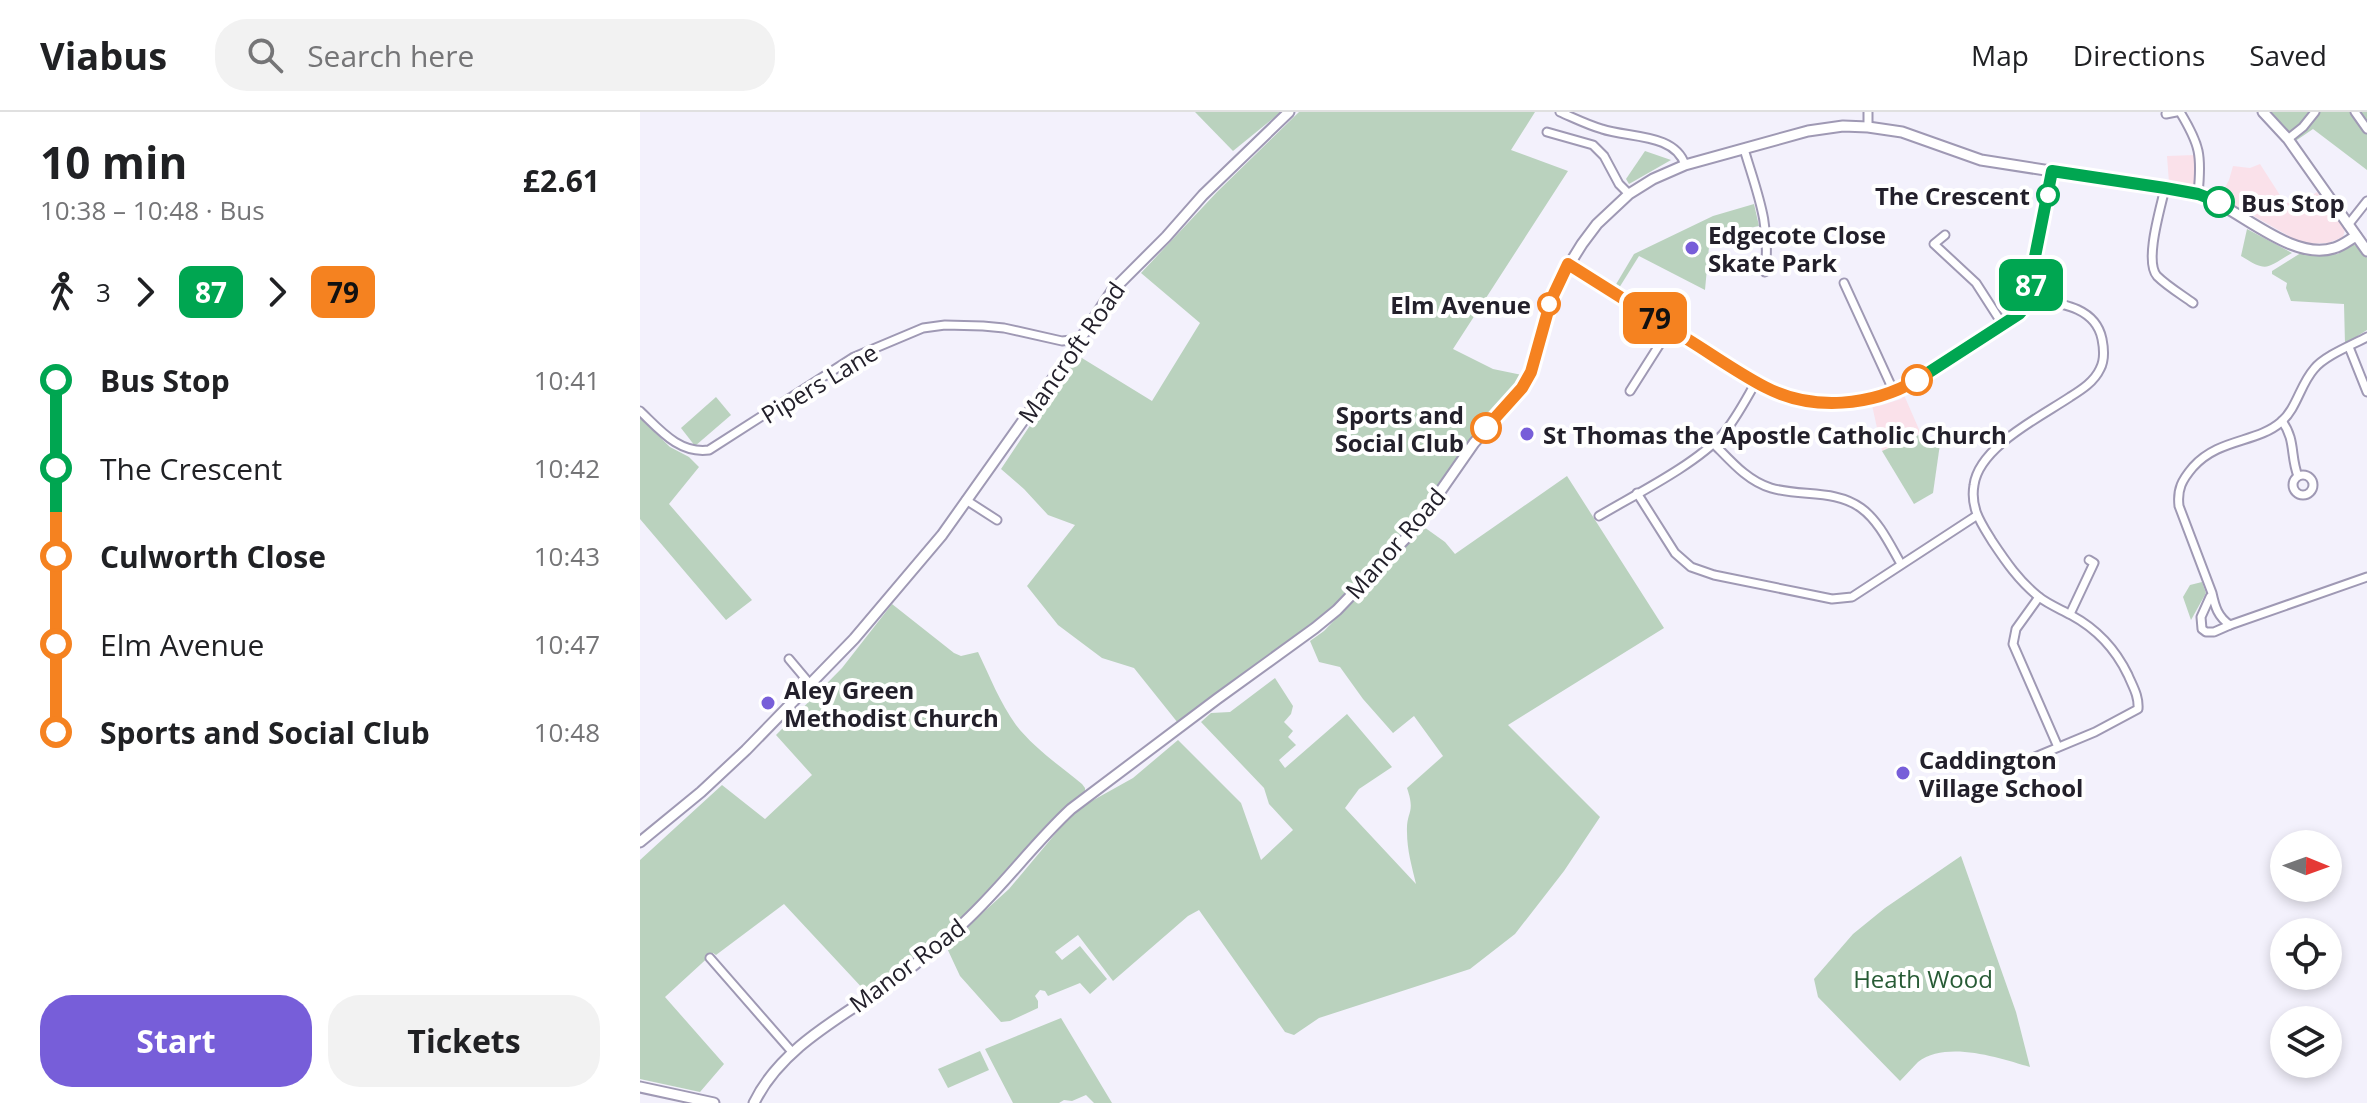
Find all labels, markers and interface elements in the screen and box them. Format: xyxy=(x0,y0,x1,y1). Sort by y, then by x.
search box xyxy=(215,19,775,91)
text: Viabus xyxy=(40,29,167,81)
icon: search xyxy=(243,33,287,77)
text: Search here xyxy=(307,35,474,76)
text: Map xyxy=(1971,36,2029,74)
text: Directions xyxy=(2073,36,2205,74)
text: Saved xyxy=(2249,36,2327,74)
text: 10 min xyxy=(40,132,187,192)
text: £2.61 xyxy=(523,160,600,201)
place label: The Crescent xyxy=(1875,179,2030,212)
marker: The Crescent xyxy=(2037,184,2059,206)
place label: Bus Stop xyxy=(2241,186,2345,219)
marker: Bus Stop xyxy=(2204,187,2234,217)
text: 10:38 – 10:48 · Bus xyxy=(40,192,265,228)
place label: Edgecote Close Skate Park xyxy=(1708,218,1886,279)
marker: Edgecote Close Skate Park xyxy=(1683,239,1701,257)
line badge: 87 xyxy=(1995,259,2067,311)
text: 87 xyxy=(2015,266,2047,304)
icon: walk xyxy=(40,270,84,314)
icon: forward xyxy=(123,270,167,314)
icon: forward xyxy=(255,270,299,314)
text: 87 xyxy=(195,273,227,311)
text: 79 xyxy=(327,273,359,311)
text: 3 xyxy=(96,274,111,310)
street label: Mancroft Road xyxy=(1010,275,1132,429)
place label: Elm Avenue xyxy=(1390,288,1531,321)
line badge: 79 xyxy=(1619,292,1691,344)
marker: Elm Avenue xyxy=(1538,293,1560,315)
text: 79 xyxy=(1639,299,1671,337)
street label: Pipers Lane xyxy=(755,335,883,431)
text: Bus Stop xyxy=(100,360,230,401)
text: 10:41 xyxy=(534,362,600,398)
unlabelled marker xyxy=(1902,365,1932,395)
place label: Sports and Social Club xyxy=(1335,398,1464,459)
marker: Sports and Social Club xyxy=(1471,413,1501,443)
place label: St Thomas the Apostle Catholic Church xyxy=(1543,418,2007,451)
marker: St Thomas the Apostle Catholic Church xyxy=(1518,425,1536,443)
text: The Crescent xyxy=(100,448,282,489)
text: 10:42 xyxy=(534,450,600,486)
street label: Manor Road xyxy=(1337,480,1453,606)
text: Culworth Close xyxy=(100,536,326,577)
text: 10:43 xyxy=(534,538,600,574)
text: Elm Avenue xyxy=(100,624,264,665)
text: 10:47 xyxy=(534,626,600,662)
place label: Aley Green Methodist Church xyxy=(784,673,999,734)
marker: Aley Green Methodist Church xyxy=(759,694,777,712)
text: Sports and Social Club xyxy=(100,712,430,753)
text: 10:48 xyxy=(534,714,600,750)
place label: Caddington Village School xyxy=(1919,743,2083,804)
marker: Caddington Village School xyxy=(1894,764,1912,782)
north arrow xyxy=(2270,830,2342,902)
map controls xyxy=(2270,830,2342,1078)
street label: Manor Road xyxy=(842,910,972,1020)
button: locate xyxy=(2270,918,2342,990)
park label: Heath Wood xyxy=(1853,962,1993,995)
button: Start xyxy=(40,995,312,1087)
button: Tickets xyxy=(328,995,600,1087)
button: layers xyxy=(2270,1006,2342,1078)

